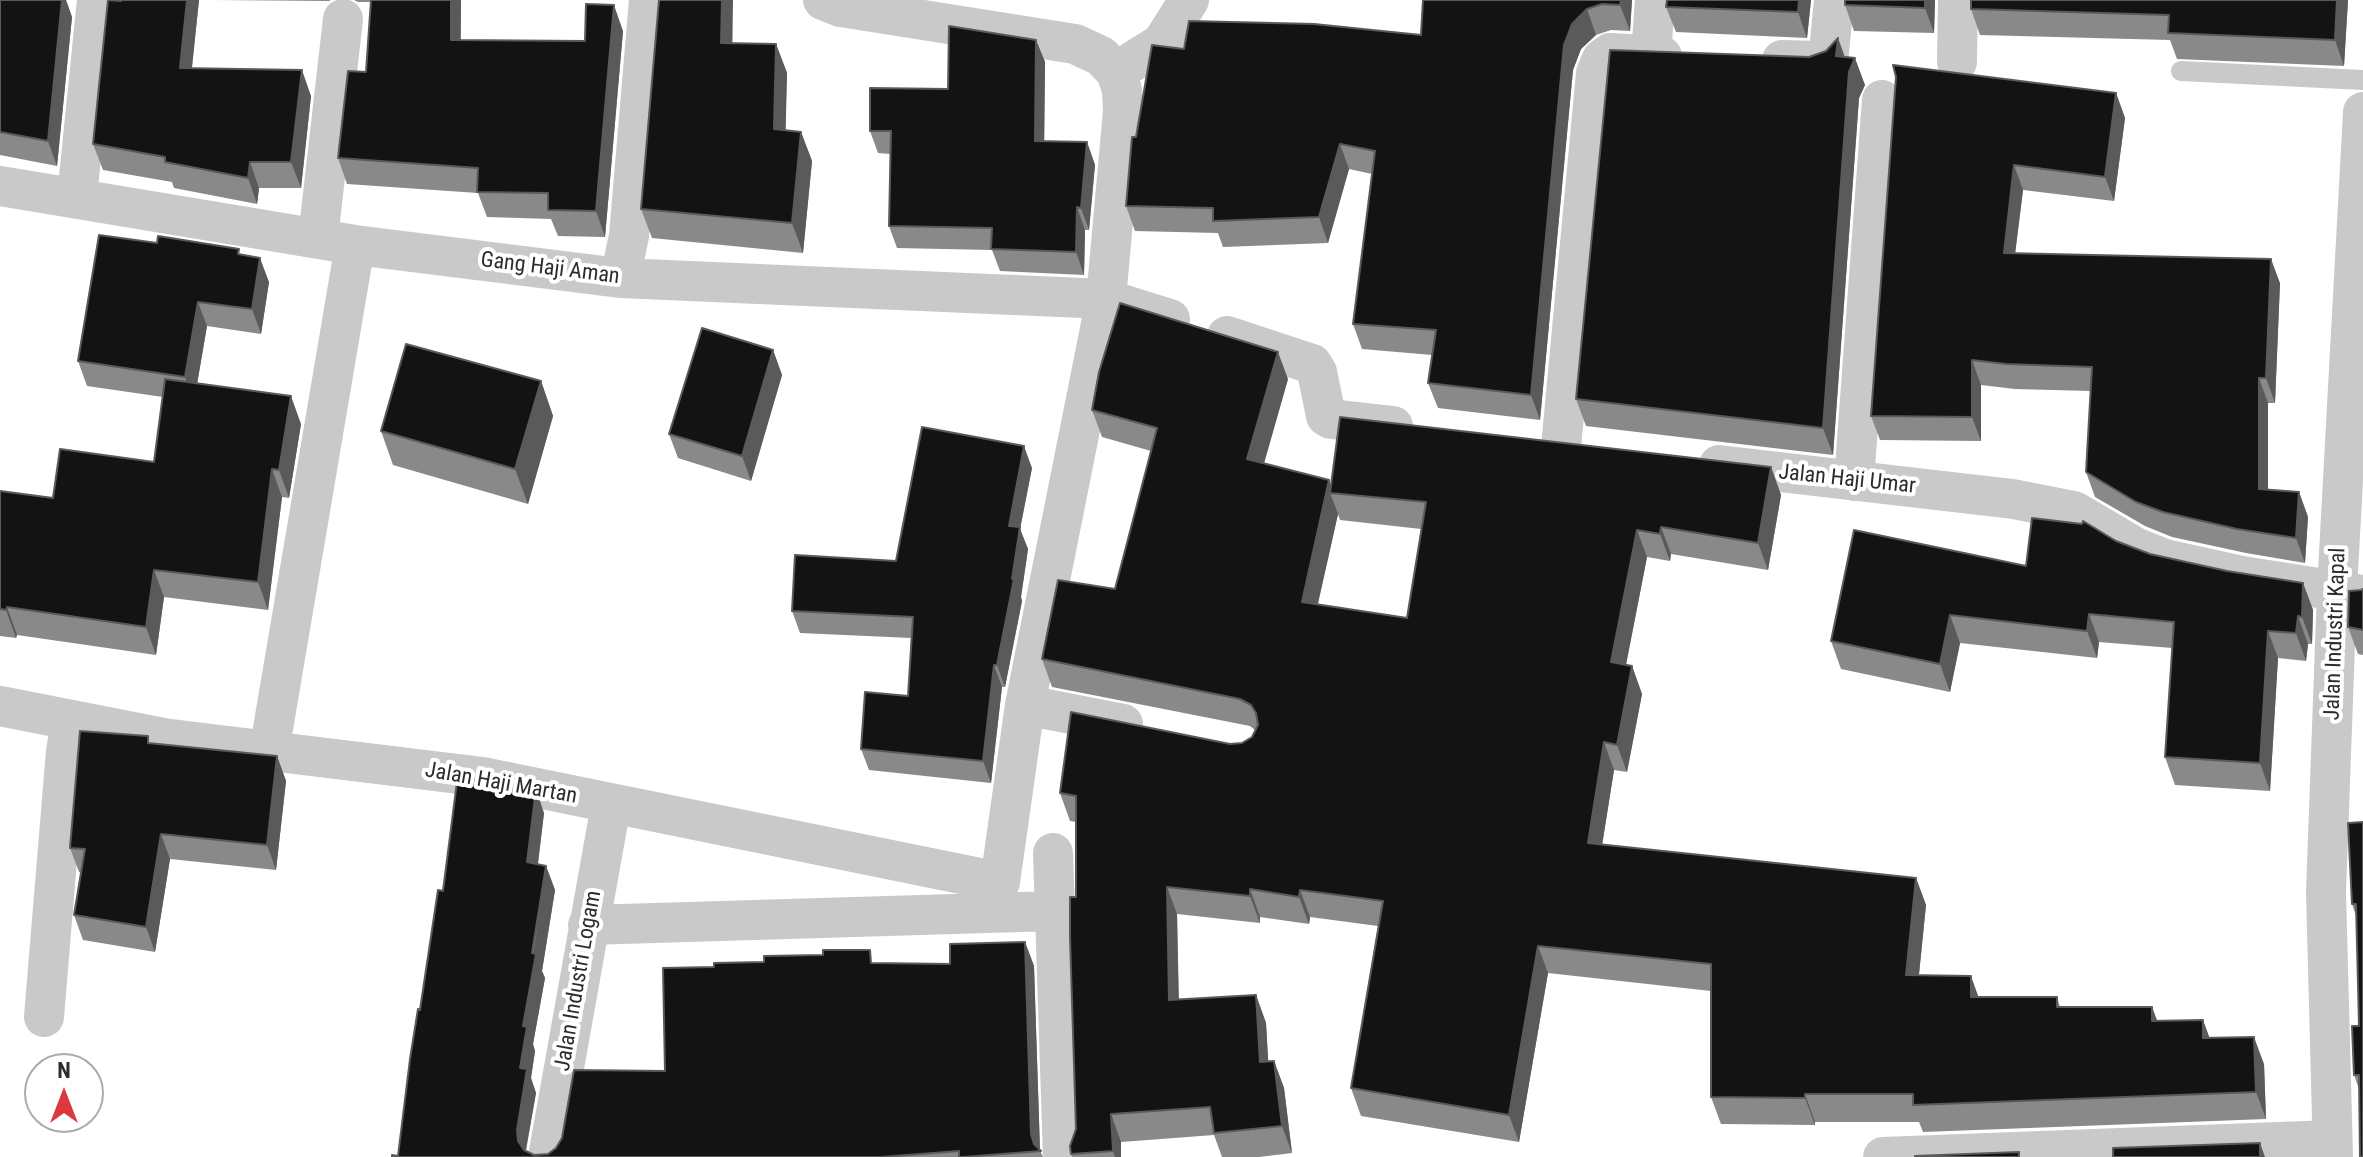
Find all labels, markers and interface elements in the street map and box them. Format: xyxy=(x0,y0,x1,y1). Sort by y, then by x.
street label: Gang Haji Aman xyxy=(479,247,621,291)
street label: Jalan Haji Umar xyxy=(1777,460,1917,500)
street label: Jalan Industri Kapal xyxy=(2320,547,2352,721)
street label: Jalan Haji Martan xyxy=(423,758,579,810)
street label: Jalan Industri Logam xyxy=(550,889,608,1073)
north arrow xyxy=(24,1053,104,1133)
text: N xyxy=(57,1058,71,1083)

